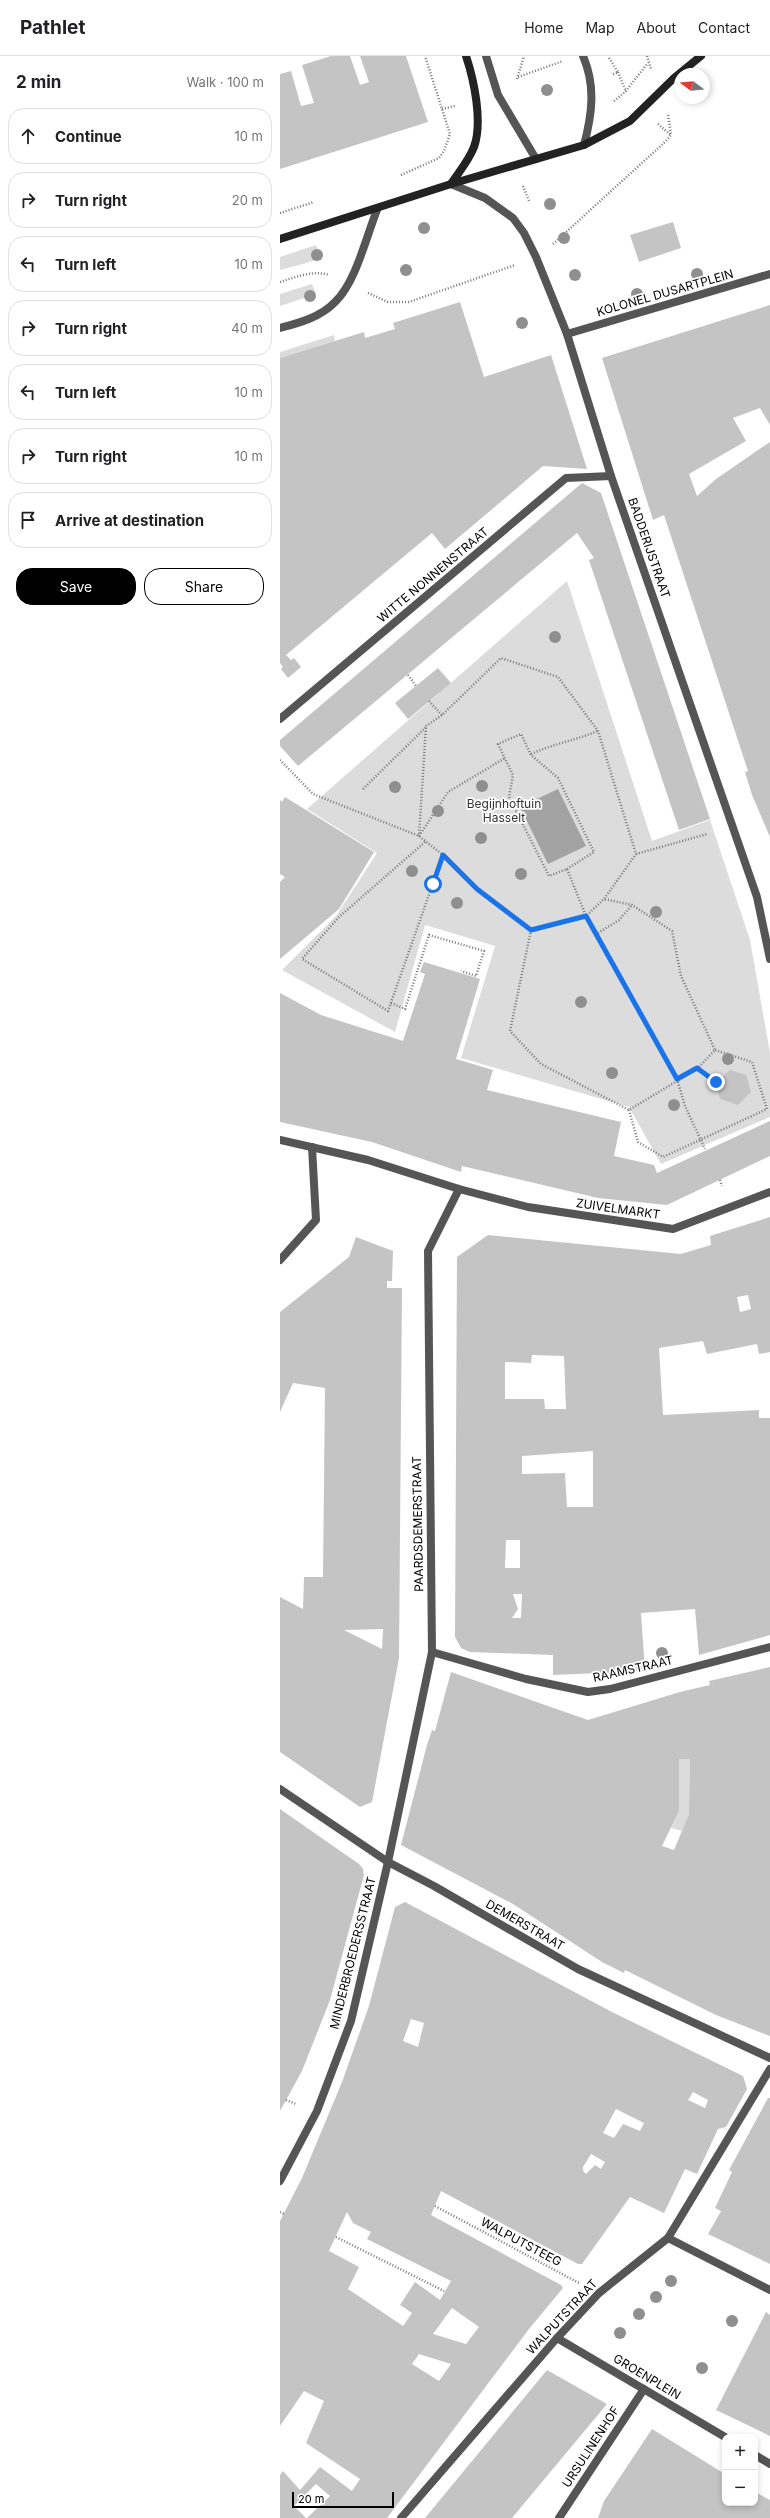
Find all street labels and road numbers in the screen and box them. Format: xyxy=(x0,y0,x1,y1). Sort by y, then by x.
street label: KOLONEL DUSARTPLEIN xyxy=(595,266,735,319)
street label: BADDERIJSTRAAT xyxy=(625,496,674,600)
street label: WITTE NONNENSTRAAT xyxy=(374,524,491,625)
street label: ZUIVELMARKT xyxy=(575,1195,661,1222)
street label: PAARDSDEMERSTRAAT xyxy=(409,1456,426,1592)
street label: RAAMSTRAAT xyxy=(591,1652,675,1685)
street label: MINDERBROEDERSSTRAAT xyxy=(326,1875,379,2031)
street label: DEMERSTRAAT xyxy=(483,1896,567,1953)
street label: WALPUTSTEEG xyxy=(478,2214,564,2269)
street label: WALPUTSTRAAT xyxy=(523,2276,600,2357)
street label: GROENPLEIN xyxy=(611,2351,684,2403)
street label: URSULINENHOF xyxy=(559,2403,622,2490)

